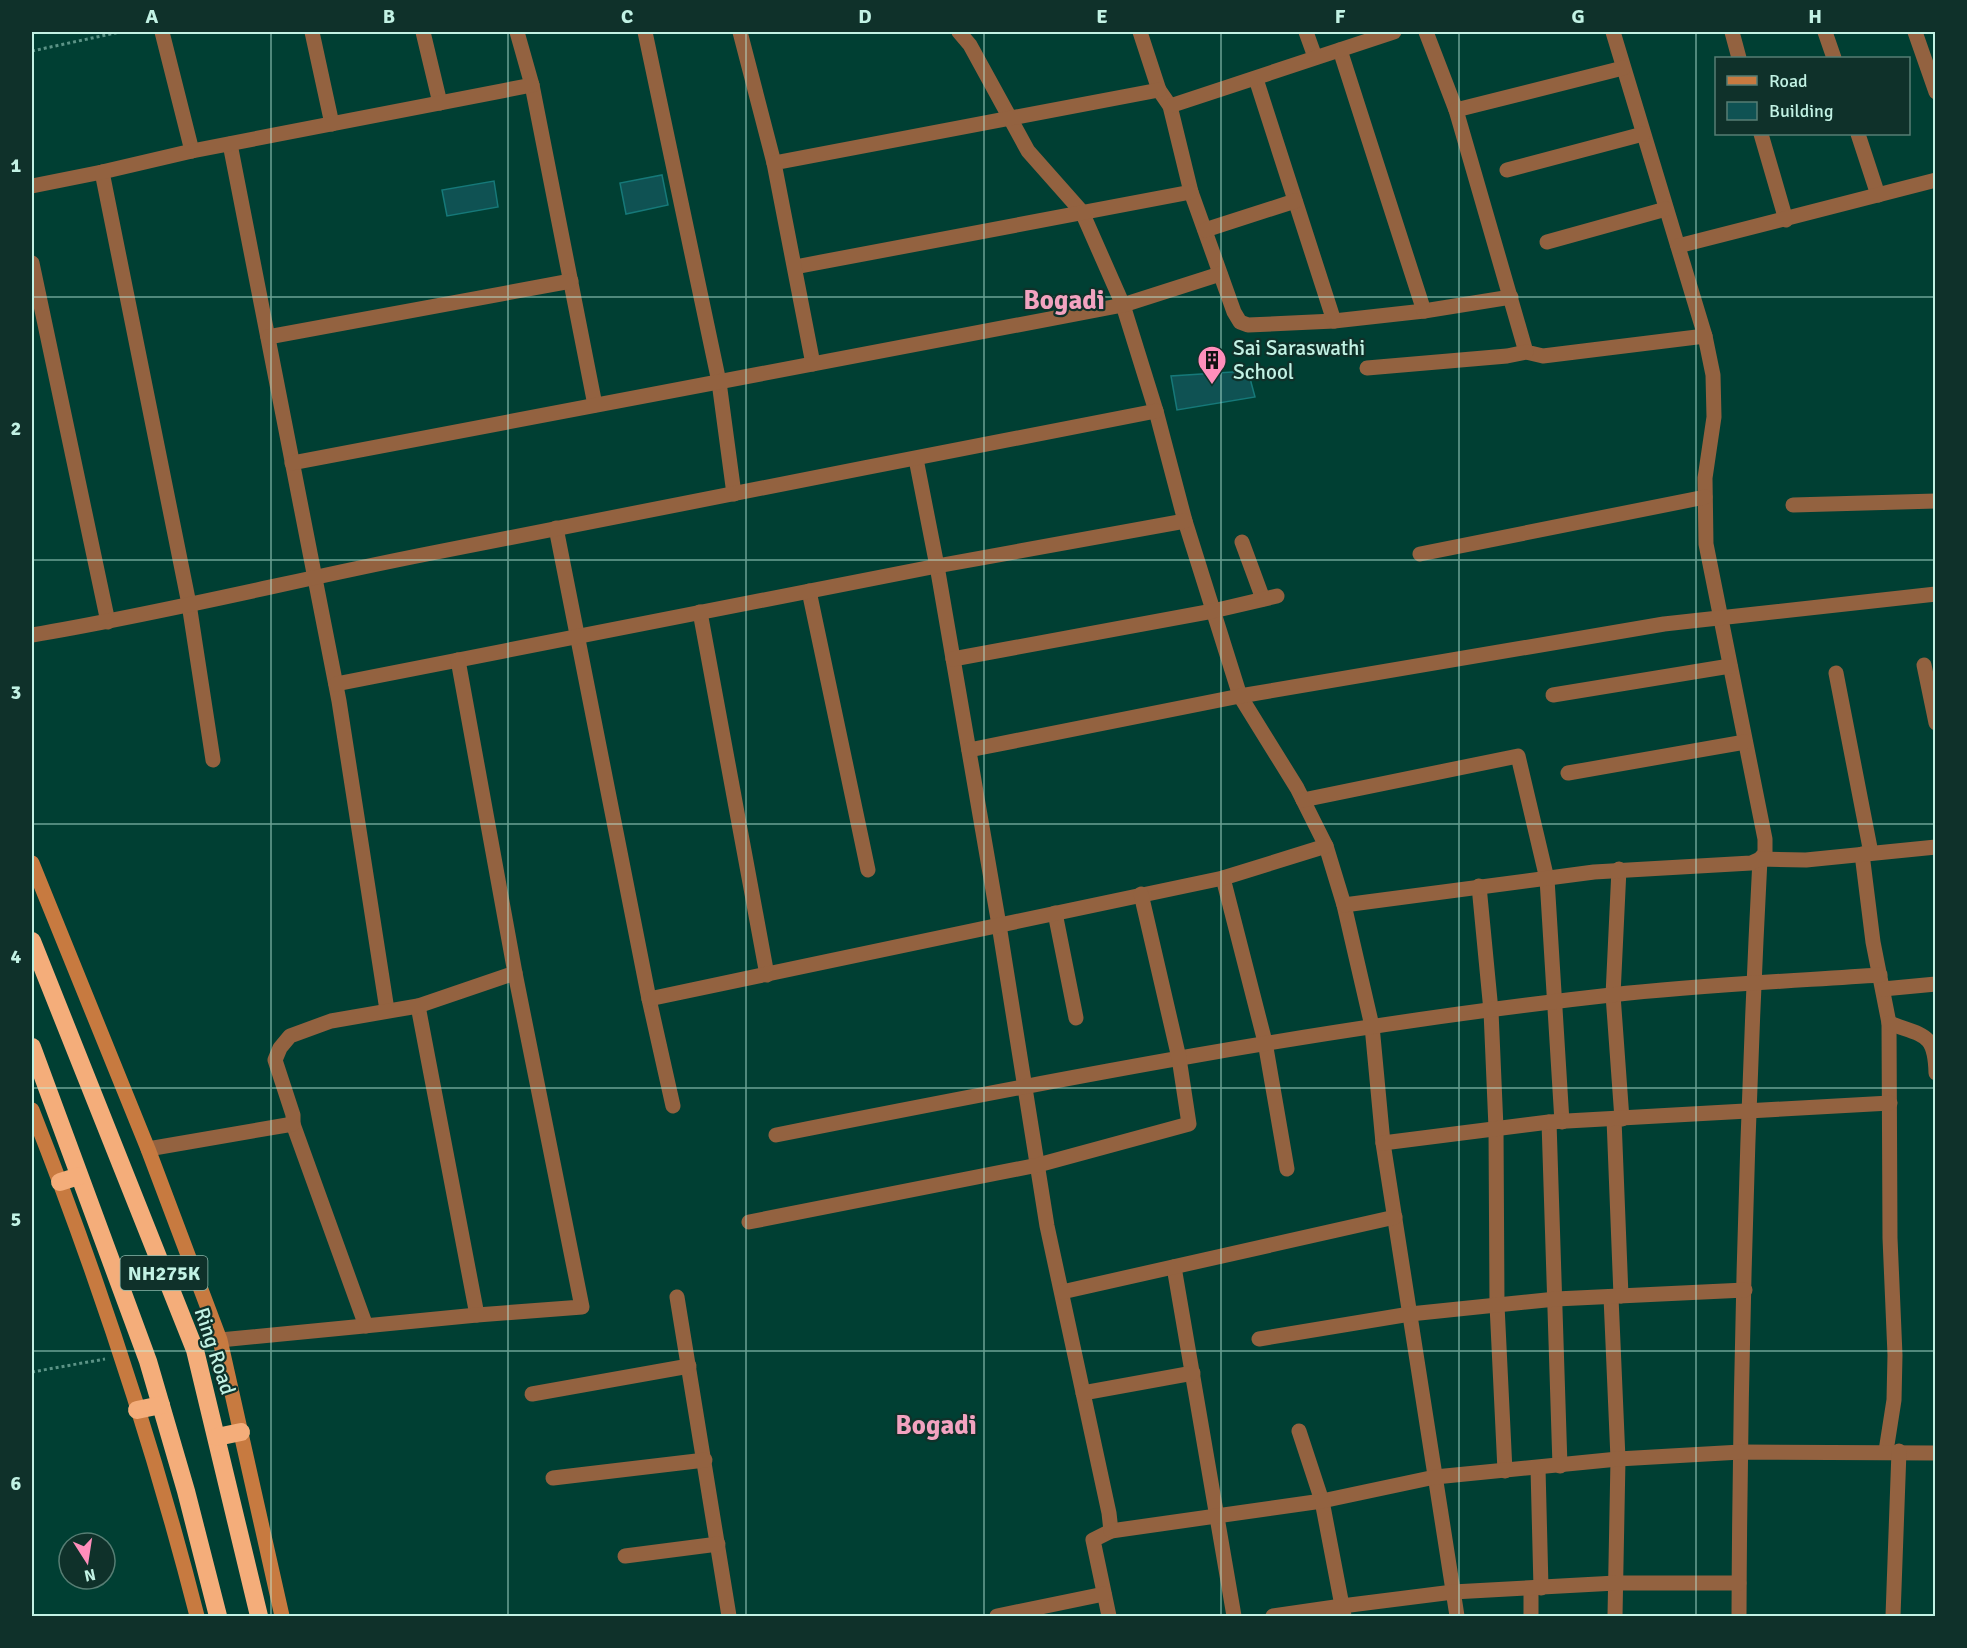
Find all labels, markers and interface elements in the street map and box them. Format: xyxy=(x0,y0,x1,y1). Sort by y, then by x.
text: A xyxy=(146,4,159,29)
text: B xyxy=(383,4,395,29)
text: C xyxy=(621,4,633,29)
text: D xyxy=(858,4,872,29)
text: E xyxy=(1096,4,1108,29)
text: F xyxy=(1335,4,1346,29)
text: G xyxy=(1571,4,1585,29)
text: H xyxy=(1808,4,1822,29)
legend xyxy=(1715,57,1910,135)
text: Road xyxy=(1769,70,1808,92)
text: Building xyxy=(1769,100,1833,122)
text: 1 xyxy=(11,153,22,178)
district label: Bogadi xyxy=(1023,284,1105,317)
place label: Sai Saraswathi School xyxy=(1233,335,1365,385)
building icon: Sai Saraswathi School xyxy=(1196,344,1228,386)
text: 2 xyxy=(11,416,21,441)
text: 3 xyxy=(11,680,21,705)
text: 4 xyxy=(11,944,22,969)
text: 5 xyxy=(11,1207,21,1232)
road number: NH275K xyxy=(120,1256,207,1290)
street label: Ring Road xyxy=(189,1304,241,1398)
district label: Bogadi xyxy=(895,1409,977,1442)
text: 6 xyxy=(11,1471,22,1496)
north arrow xyxy=(57,1531,117,1591)
text: N xyxy=(82,1564,97,1586)

